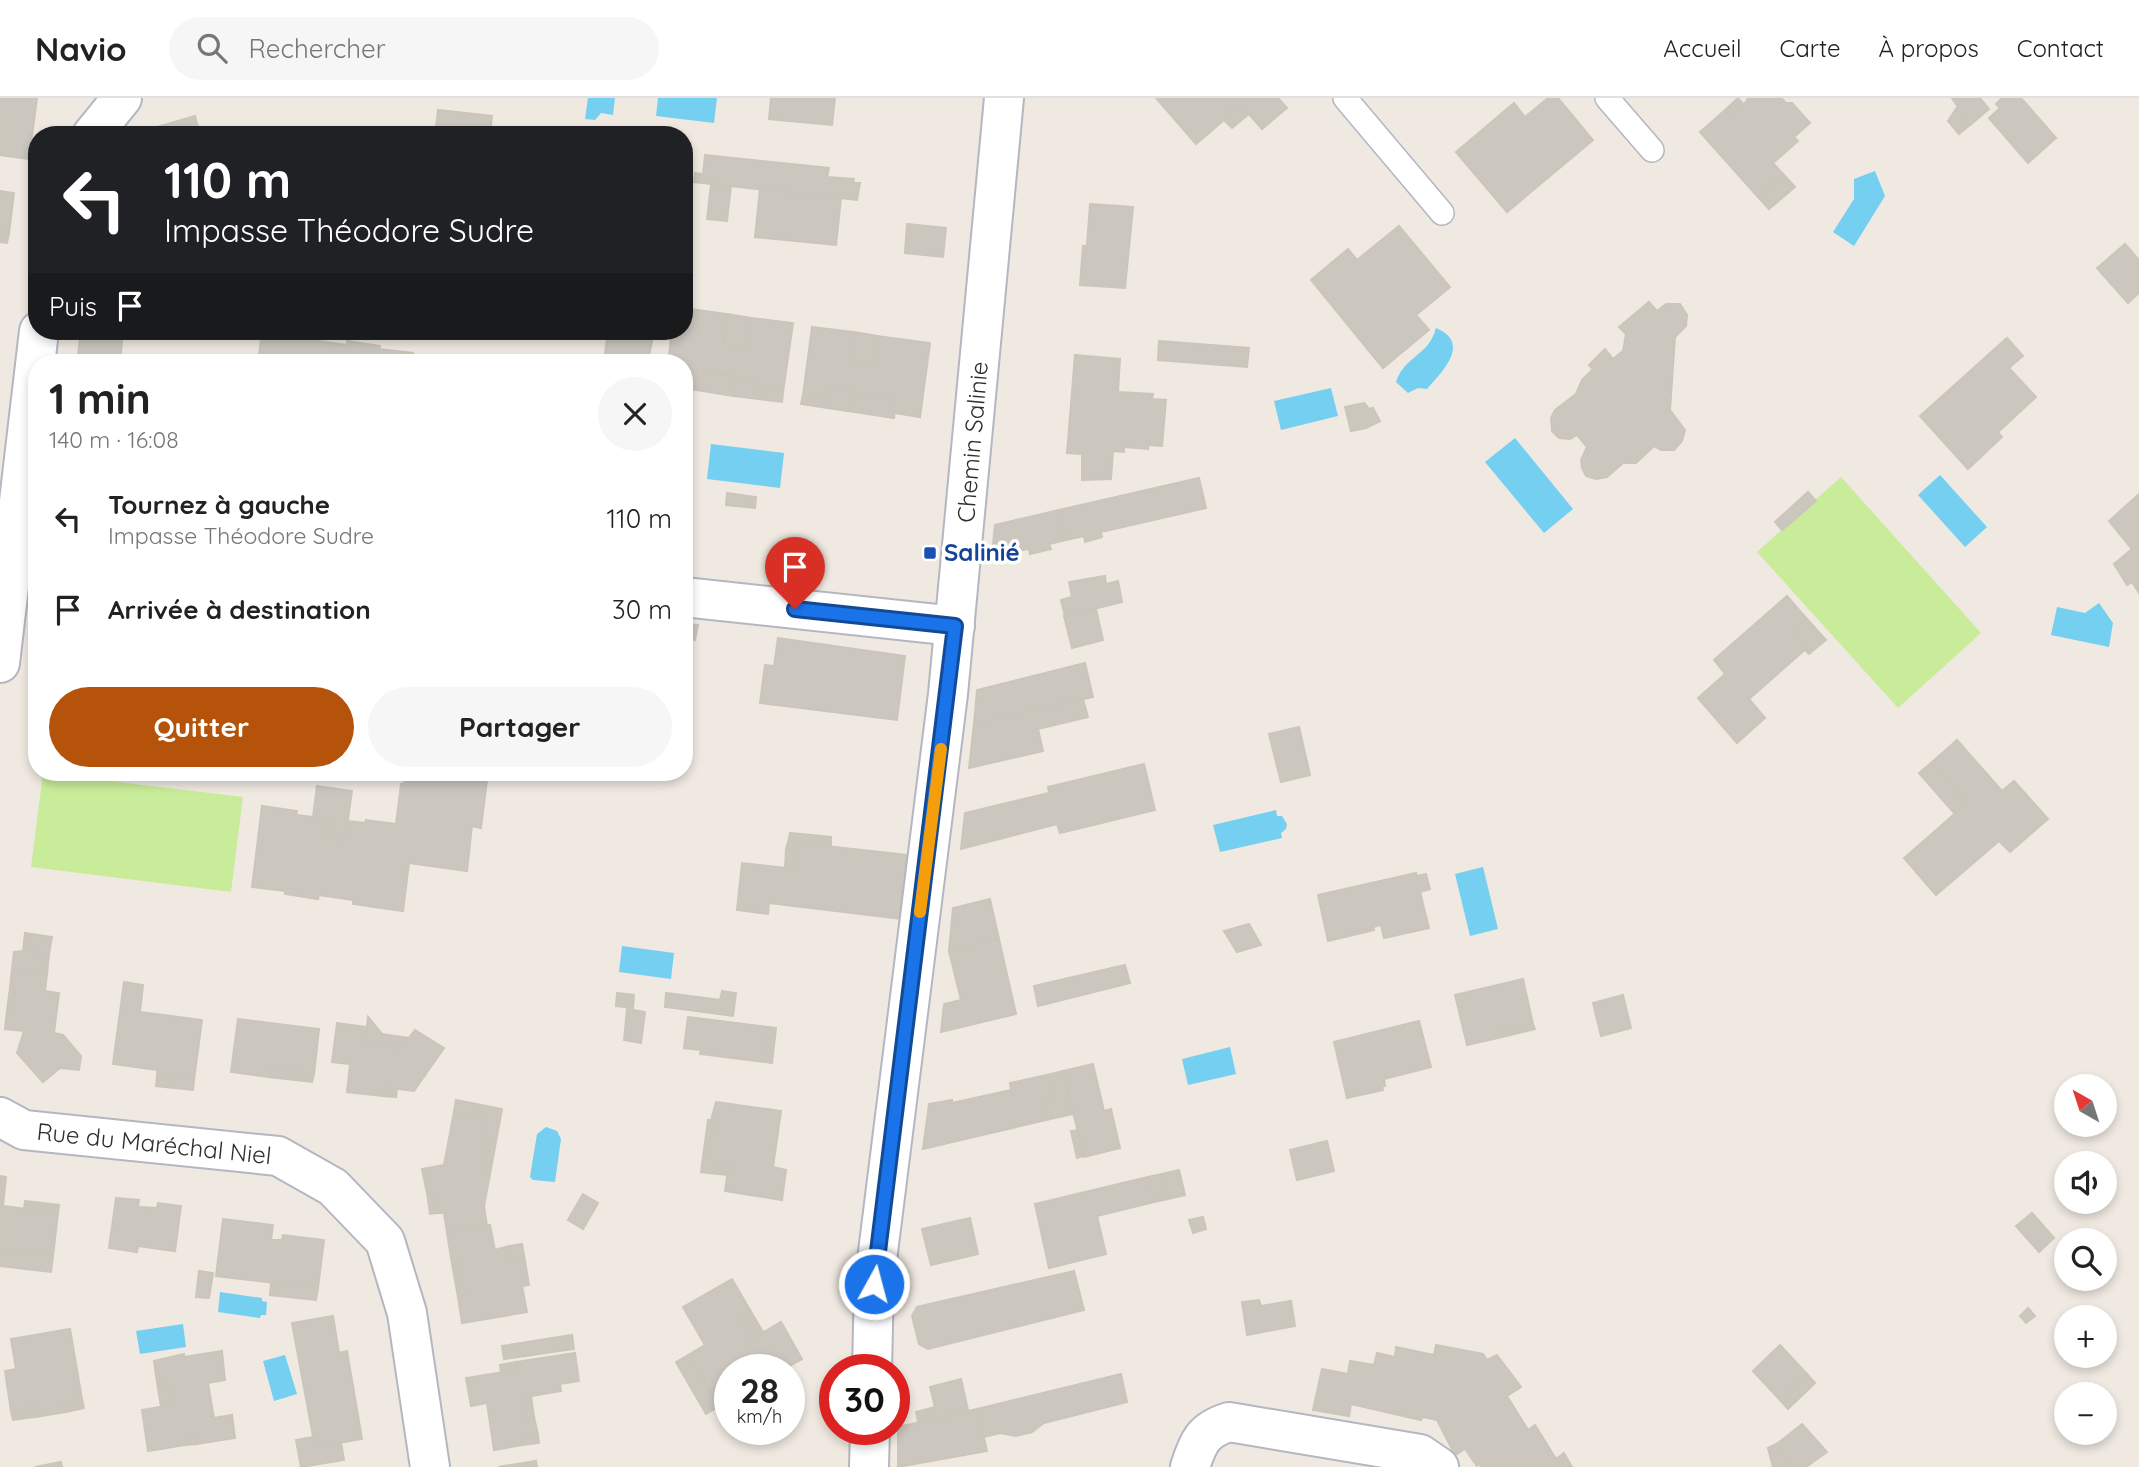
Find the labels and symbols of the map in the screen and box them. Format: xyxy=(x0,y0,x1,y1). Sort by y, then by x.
street label: Chemin Salinie xyxy=(950,360,994,524)
pin xyxy=(765,537,825,609)
place label: Salinié xyxy=(944,537,1020,567)
marker: Salinié xyxy=(922,545,938,561)
north arrow xyxy=(2054,1074,2118,1138)
street label: Rue du Maréchal Niel xyxy=(35,1116,273,1170)
position arrow xyxy=(837,1247,911,1321)
speed limit sign: 30 xyxy=(819,1354,910,1445)

